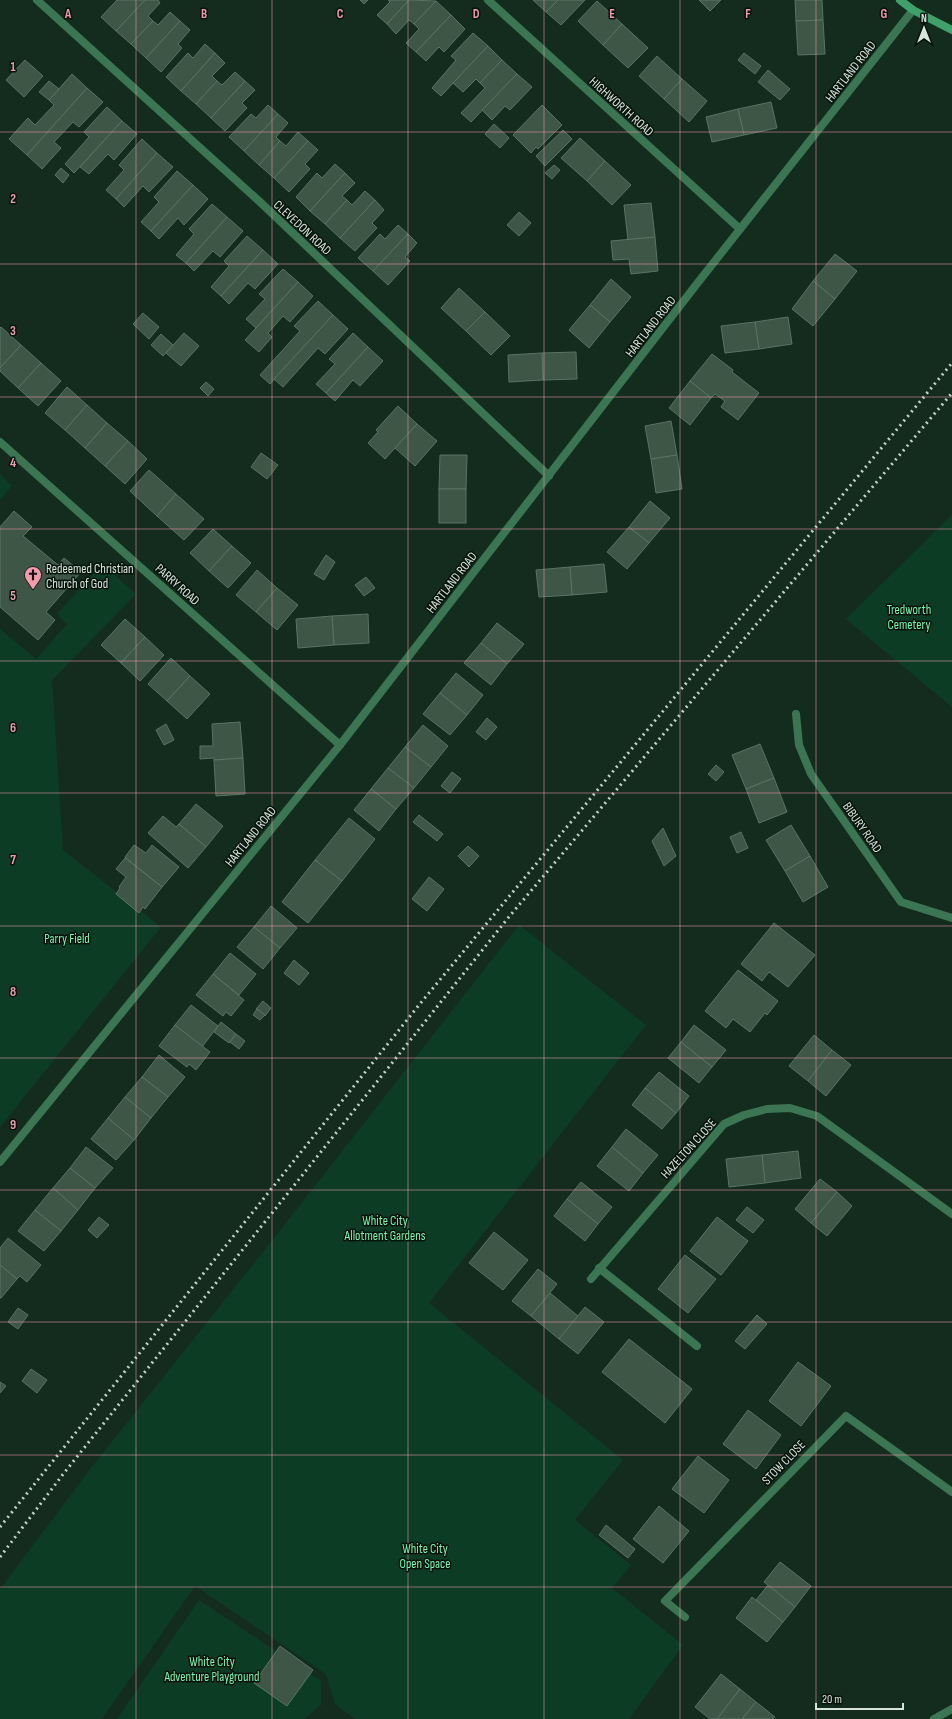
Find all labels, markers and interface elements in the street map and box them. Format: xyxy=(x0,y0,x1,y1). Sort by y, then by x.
text: A xyxy=(64,6,72,22)
text: B xyxy=(201,6,207,22)
text: C xyxy=(337,6,344,22)
text: D xyxy=(473,6,480,22)
text: E xyxy=(609,6,615,22)
text: F xyxy=(745,6,751,22)
text: G xyxy=(881,6,888,22)
north arrow xyxy=(904,8,944,48)
text: N xyxy=(921,12,927,25)
street label: HARTLAND ROAD xyxy=(822,38,880,105)
text: 1 xyxy=(10,59,16,75)
street label: HIGHWORTH ROAD xyxy=(586,74,657,140)
text: 2 xyxy=(10,191,16,207)
street label: CLEVEDON ROAD xyxy=(270,197,335,259)
street label: HARTLAND ROAD xyxy=(622,293,680,360)
text: 3 xyxy=(10,323,16,339)
text: 4 xyxy=(10,455,16,471)
street label: HARTLAND ROAD xyxy=(423,549,481,616)
place label: Redeemed Christian Church of God xyxy=(46,561,134,592)
street label: PARRY ROAD xyxy=(152,561,203,609)
church icon: Redeemed Christian Church of God xyxy=(23,565,43,590)
text: 5 xyxy=(10,588,16,604)
park label: Tredworth Cemetery xyxy=(887,602,931,633)
text: 6 xyxy=(10,720,16,736)
street label: BIBURY ROAD xyxy=(839,799,885,856)
street label: HARTLAND ROAD xyxy=(222,803,280,870)
text: 7 xyxy=(10,852,16,868)
park label: Parry Field xyxy=(44,931,90,947)
text: 8 xyxy=(10,984,16,1000)
street label: HAZELTON CLOSE xyxy=(658,1115,720,1182)
text: 9 xyxy=(10,1117,16,1133)
park label: White City Allotment Gardens xyxy=(343,1213,426,1244)
street label: STOW CLOSE xyxy=(759,1437,809,1488)
park label: White City Open Space xyxy=(400,1541,450,1572)
park label: White City Adventure Playground xyxy=(164,1654,259,1685)
scale bar xyxy=(816,1685,903,1711)
text: 20 m xyxy=(822,1692,842,1707)

